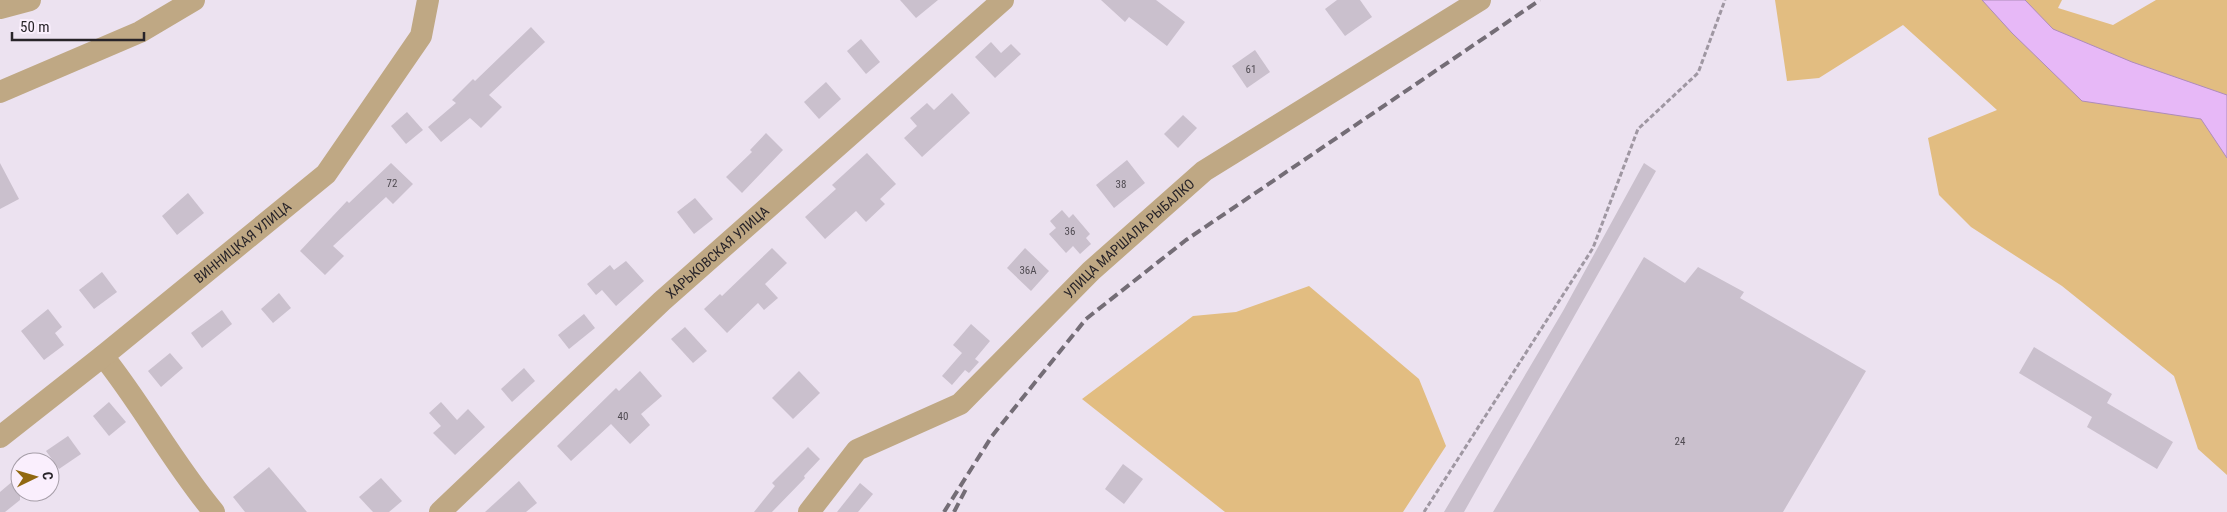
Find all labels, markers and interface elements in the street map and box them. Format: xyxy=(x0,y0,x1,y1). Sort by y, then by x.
scale bar xyxy=(12,10,145,42)
text: 50 m xyxy=(20,18,50,36)
house number: 61 xyxy=(1246,63,1256,76)
street label: УЛИЦА МАРШАЛА РЫБАЛКО xyxy=(1061,175,1198,302)
house number: 72 xyxy=(387,177,397,190)
house number: 38 xyxy=(1116,178,1126,191)
street label: ВИННИЦКАЯ УЛИЦА xyxy=(191,198,294,286)
street label: ХАРЬКОВСКАЯ УЛИЦА xyxy=(663,203,772,302)
house number: 36 xyxy=(1065,225,1075,238)
house number: 36А xyxy=(1019,264,1037,277)
house number: 40 xyxy=(618,410,628,423)
house number: 24 xyxy=(1675,435,1686,448)
north arrow xyxy=(10,452,60,502)
text: С xyxy=(40,471,56,481)

